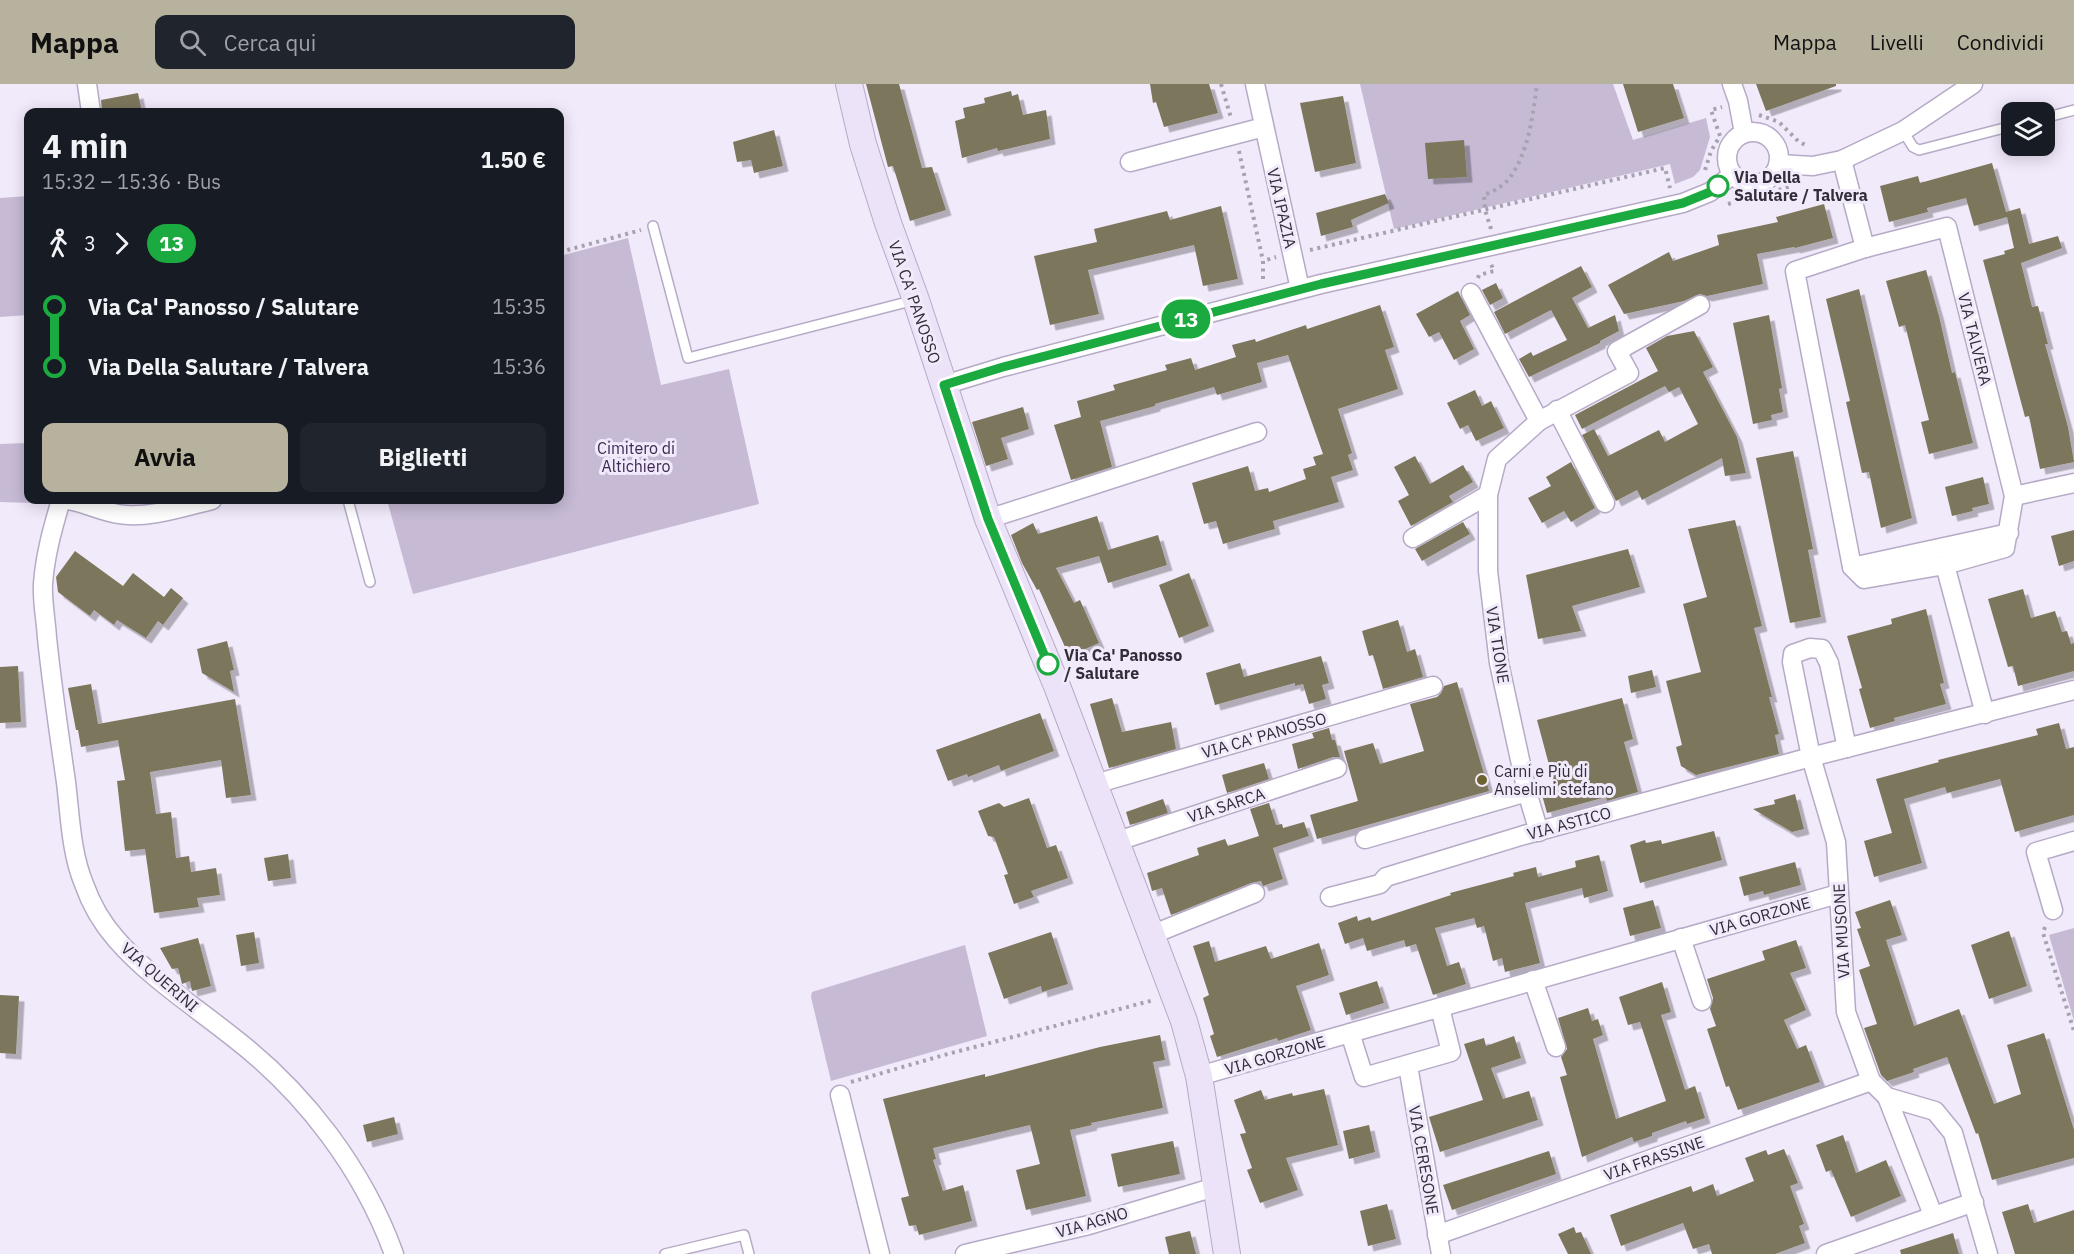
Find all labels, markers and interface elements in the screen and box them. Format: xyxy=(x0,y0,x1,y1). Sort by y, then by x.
search box xyxy=(155,15,575,69)
text: Mappa xyxy=(30,24,119,61)
icon: search xyxy=(176,26,209,59)
text: Cerca qui xyxy=(224,28,316,57)
text: Mappa xyxy=(1773,28,1837,56)
text: Livelli xyxy=(1870,28,1924,56)
text: Condividi xyxy=(1957,28,2044,56)
map controls xyxy=(2001,102,2055,156)
button: layers xyxy=(2001,102,2055,156)
text: 4 min xyxy=(42,124,128,167)
text: 1.50 € xyxy=(481,145,546,174)
street label: VIA IPAZIA xyxy=(1263,166,1301,250)
place label: Via Della Salutare / Talvera xyxy=(1734,167,1868,205)
text: 15:32 – 15:36 · Bus xyxy=(42,168,221,195)
marker: Via Della Salutare / Talvera xyxy=(1707,175,1729,197)
icon: walk xyxy=(42,227,75,260)
icon: forward xyxy=(105,227,138,260)
text: 13 xyxy=(159,229,184,257)
text: 3 xyxy=(84,230,96,257)
street label: VIA CA' PANOSSO xyxy=(885,238,945,366)
street label: VIA TALVERA xyxy=(1954,290,1996,388)
text: Via Ca' Panosso / Salutare xyxy=(88,292,359,321)
text: 15:35 xyxy=(492,293,546,320)
line badge: 13 xyxy=(1159,300,1213,338)
text: 13 xyxy=(1173,305,1199,333)
text: Via Della Salutare / Talvera xyxy=(88,352,369,381)
text: 15:36 xyxy=(492,353,546,380)
button: Avvia xyxy=(42,423,288,492)
button: Biglietti xyxy=(300,423,546,492)
park label: Cimitero di Altichiero xyxy=(597,438,675,476)
street label: VIA TIONE xyxy=(1482,605,1514,685)
place label: Via Ca' Panosso / Salutare xyxy=(1064,645,1182,683)
marker: Via Ca' Panosso / Salutare xyxy=(1037,653,1059,675)
street label: VIA CA' PANOSSO xyxy=(1199,708,1329,762)
place label: Carni e Più di Anselimi stefano xyxy=(1494,761,1614,799)
marker: Carni e Più di Anselimi stefano xyxy=(1475,773,1489,787)
street label: VIA SARCA xyxy=(1185,783,1267,827)
street label: VIA ASTICO xyxy=(1525,802,1613,844)
street label: VIA MUSONE xyxy=(1829,883,1853,979)
street label: VIA GORZONE xyxy=(1707,892,1813,940)
street label: VIA QUERINI xyxy=(117,938,203,1016)
street label: VIA GORZONE xyxy=(1222,1031,1328,1079)
street label: VIA CERESONE xyxy=(1405,1104,1443,1216)
street label: VIA FRASSINE xyxy=(1601,1131,1707,1185)
street label: VIA AGNO xyxy=(1054,1202,1130,1242)

